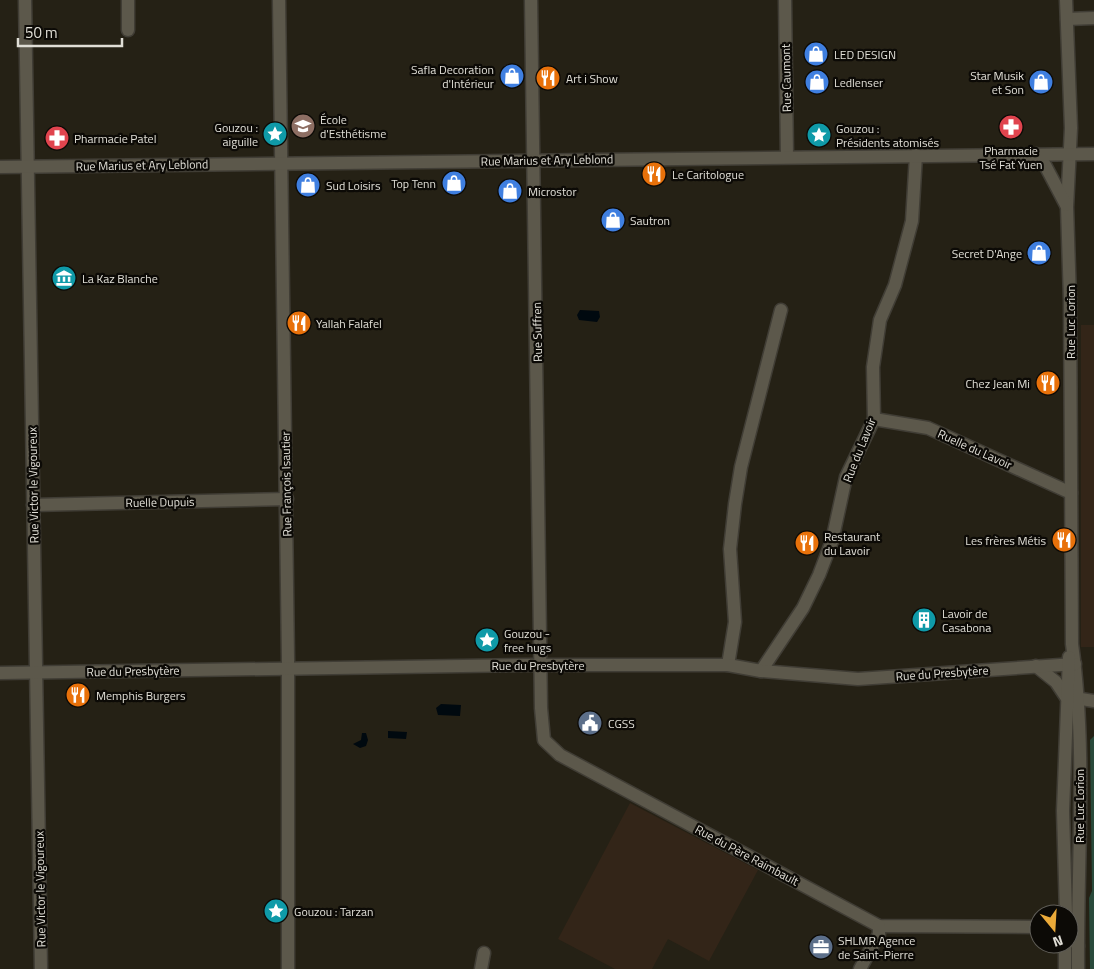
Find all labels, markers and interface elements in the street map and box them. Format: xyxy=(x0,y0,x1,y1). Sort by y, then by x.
scale bar xyxy=(18,15,121,47)
text: 50 m xyxy=(25,21,58,44)
shop icon: LED DESIGN xyxy=(803,41,829,67)
street label: Rue Caumont xyxy=(776,43,796,112)
place label: LED DESIGN xyxy=(834,45,896,64)
place label: Safla Decoration d'Intérieur xyxy=(411,60,494,93)
shop icon: Safla Decoration d'Intérieur xyxy=(499,63,525,89)
restaurant icon: Art i Show xyxy=(535,65,561,91)
place label: Star Musik et Son xyxy=(970,66,1024,99)
place label: Art i Show xyxy=(566,69,618,88)
shop icon: Ledlenser xyxy=(804,69,830,95)
shop icon: Star Musik et Son xyxy=(1028,69,1054,95)
place label: Ledlenser xyxy=(834,73,883,92)
place label: École d'Esthétisme xyxy=(320,110,386,143)
school or university icon: École d'Esthétisme xyxy=(290,113,316,139)
pharmacy icon: Pharmacie Tsé Fat Yuen xyxy=(998,114,1024,140)
place label: Gouzou : aiguille xyxy=(215,118,258,151)
place label: Gouzou : Présidents atomisés xyxy=(836,119,940,152)
place icon: Gouzou : aiguille xyxy=(262,121,288,147)
place icon: Gouzou : Présidents atomisés xyxy=(806,122,832,148)
pharmacy icon: Pharmacie Patel xyxy=(44,125,70,151)
place label: Pharmacie Patel xyxy=(74,129,156,148)
place label: Pharmacie Tsé Fat Yuen xyxy=(980,141,1042,174)
street label: Rue Marius et Ary Leblond xyxy=(481,149,613,171)
street label: Rue Marius et Ary Leblond xyxy=(76,154,208,176)
restaurant icon: Le Caritologue xyxy=(641,161,667,187)
place label: Le Caritologue xyxy=(672,165,744,184)
shop icon: Top Tenn xyxy=(441,170,467,196)
shop icon: Sud Loisirs xyxy=(295,172,321,198)
place label: Top Tenn xyxy=(391,174,436,193)
place label: Sud Loisirs xyxy=(326,176,381,195)
shop icon: Microstor xyxy=(497,178,523,204)
place label: Microstor xyxy=(528,182,577,201)
shop icon: Sautron xyxy=(600,207,626,233)
place label: Sautron xyxy=(630,211,670,230)
shop icon: Secret D'Ange xyxy=(1026,240,1052,266)
place label: Secret D'Ange xyxy=(952,244,1022,263)
museum icon: La Kaz Blanche xyxy=(51,265,77,291)
place label: La Kaz Blanche xyxy=(82,269,158,288)
street label: Rue Luc Lorion xyxy=(1061,285,1080,359)
street label: Rue Suffren xyxy=(527,302,547,362)
restaurant icon: Yallah Falafel xyxy=(286,310,312,336)
place label: Yallah Falafel xyxy=(316,314,382,333)
restaurant icon: Chez Jean Mi xyxy=(1035,370,1061,396)
place label: Chez Jean Mi xyxy=(966,374,1030,393)
street label: Rue du Lavoir xyxy=(837,415,881,485)
street label: Ruelle du Lavoir xyxy=(935,424,1015,474)
street label: Rue Victor le Vigoureux xyxy=(22,426,44,543)
street label: Rue François Isautier xyxy=(276,431,296,537)
street label: Ruelle Dupuis xyxy=(125,492,195,512)
place label: Restaurant du Lavoir xyxy=(824,527,881,560)
restaurant icon: Les frères Métis xyxy=(1051,527,1077,553)
restaurant icon: Restaurant du Lavoir xyxy=(794,530,820,556)
place label: Les frères Métis xyxy=(965,531,1046,550)
place label: Lavoir de Casabona xyxy=(942,604,991,637)
building icon: Lavoir de Casabona xyxy=(911,607,937,633)
place label: Gouzou - free hugs xyxy=(504,624,552,657)
place icon: Gouzou - free hugs xyxy=(474,627,500,653)
street label: Rue du Presbytère xyxy=(492,656,584,675)
street label: Rue du Presbytère xyxy=(895,660,989,686)
street label: Rue du Presbytère xyxy=(86,661,180,681)
restaurant icon: Memphis Burgers xyxy=(65,682,91,708)
place label: Memphis Burgers xyxy=(96,686,186,705)
public building icon: CGSS xyxy=(577,710,603,736)
place label: CGSS xyxy=(608,714,635,733)
street label: Rue Luc Lorion xyxy=(1070,769,1089,843)
street label: Rue du Père Raimbault xyxy=(692,820,803,891)
street label: Rue Victor le Vigoureux xyxy=(29,830,51,947)
place icon: Gouzou : Tarzan xyxy=(263,898,289,924)
place label: Gouzou : Tarzan xyxy=(294,902,373,921)
north arrow xyxy=(1029,904,1079,954)
text: N xyxy=(1050,930,1066,953)
place label: SHLMR Agence de Saint-Pierre xyxy=(838,931,915,964)
office icon: SHLMR Agence de Saint-Pierre xyxy=(808,934,834,960)

